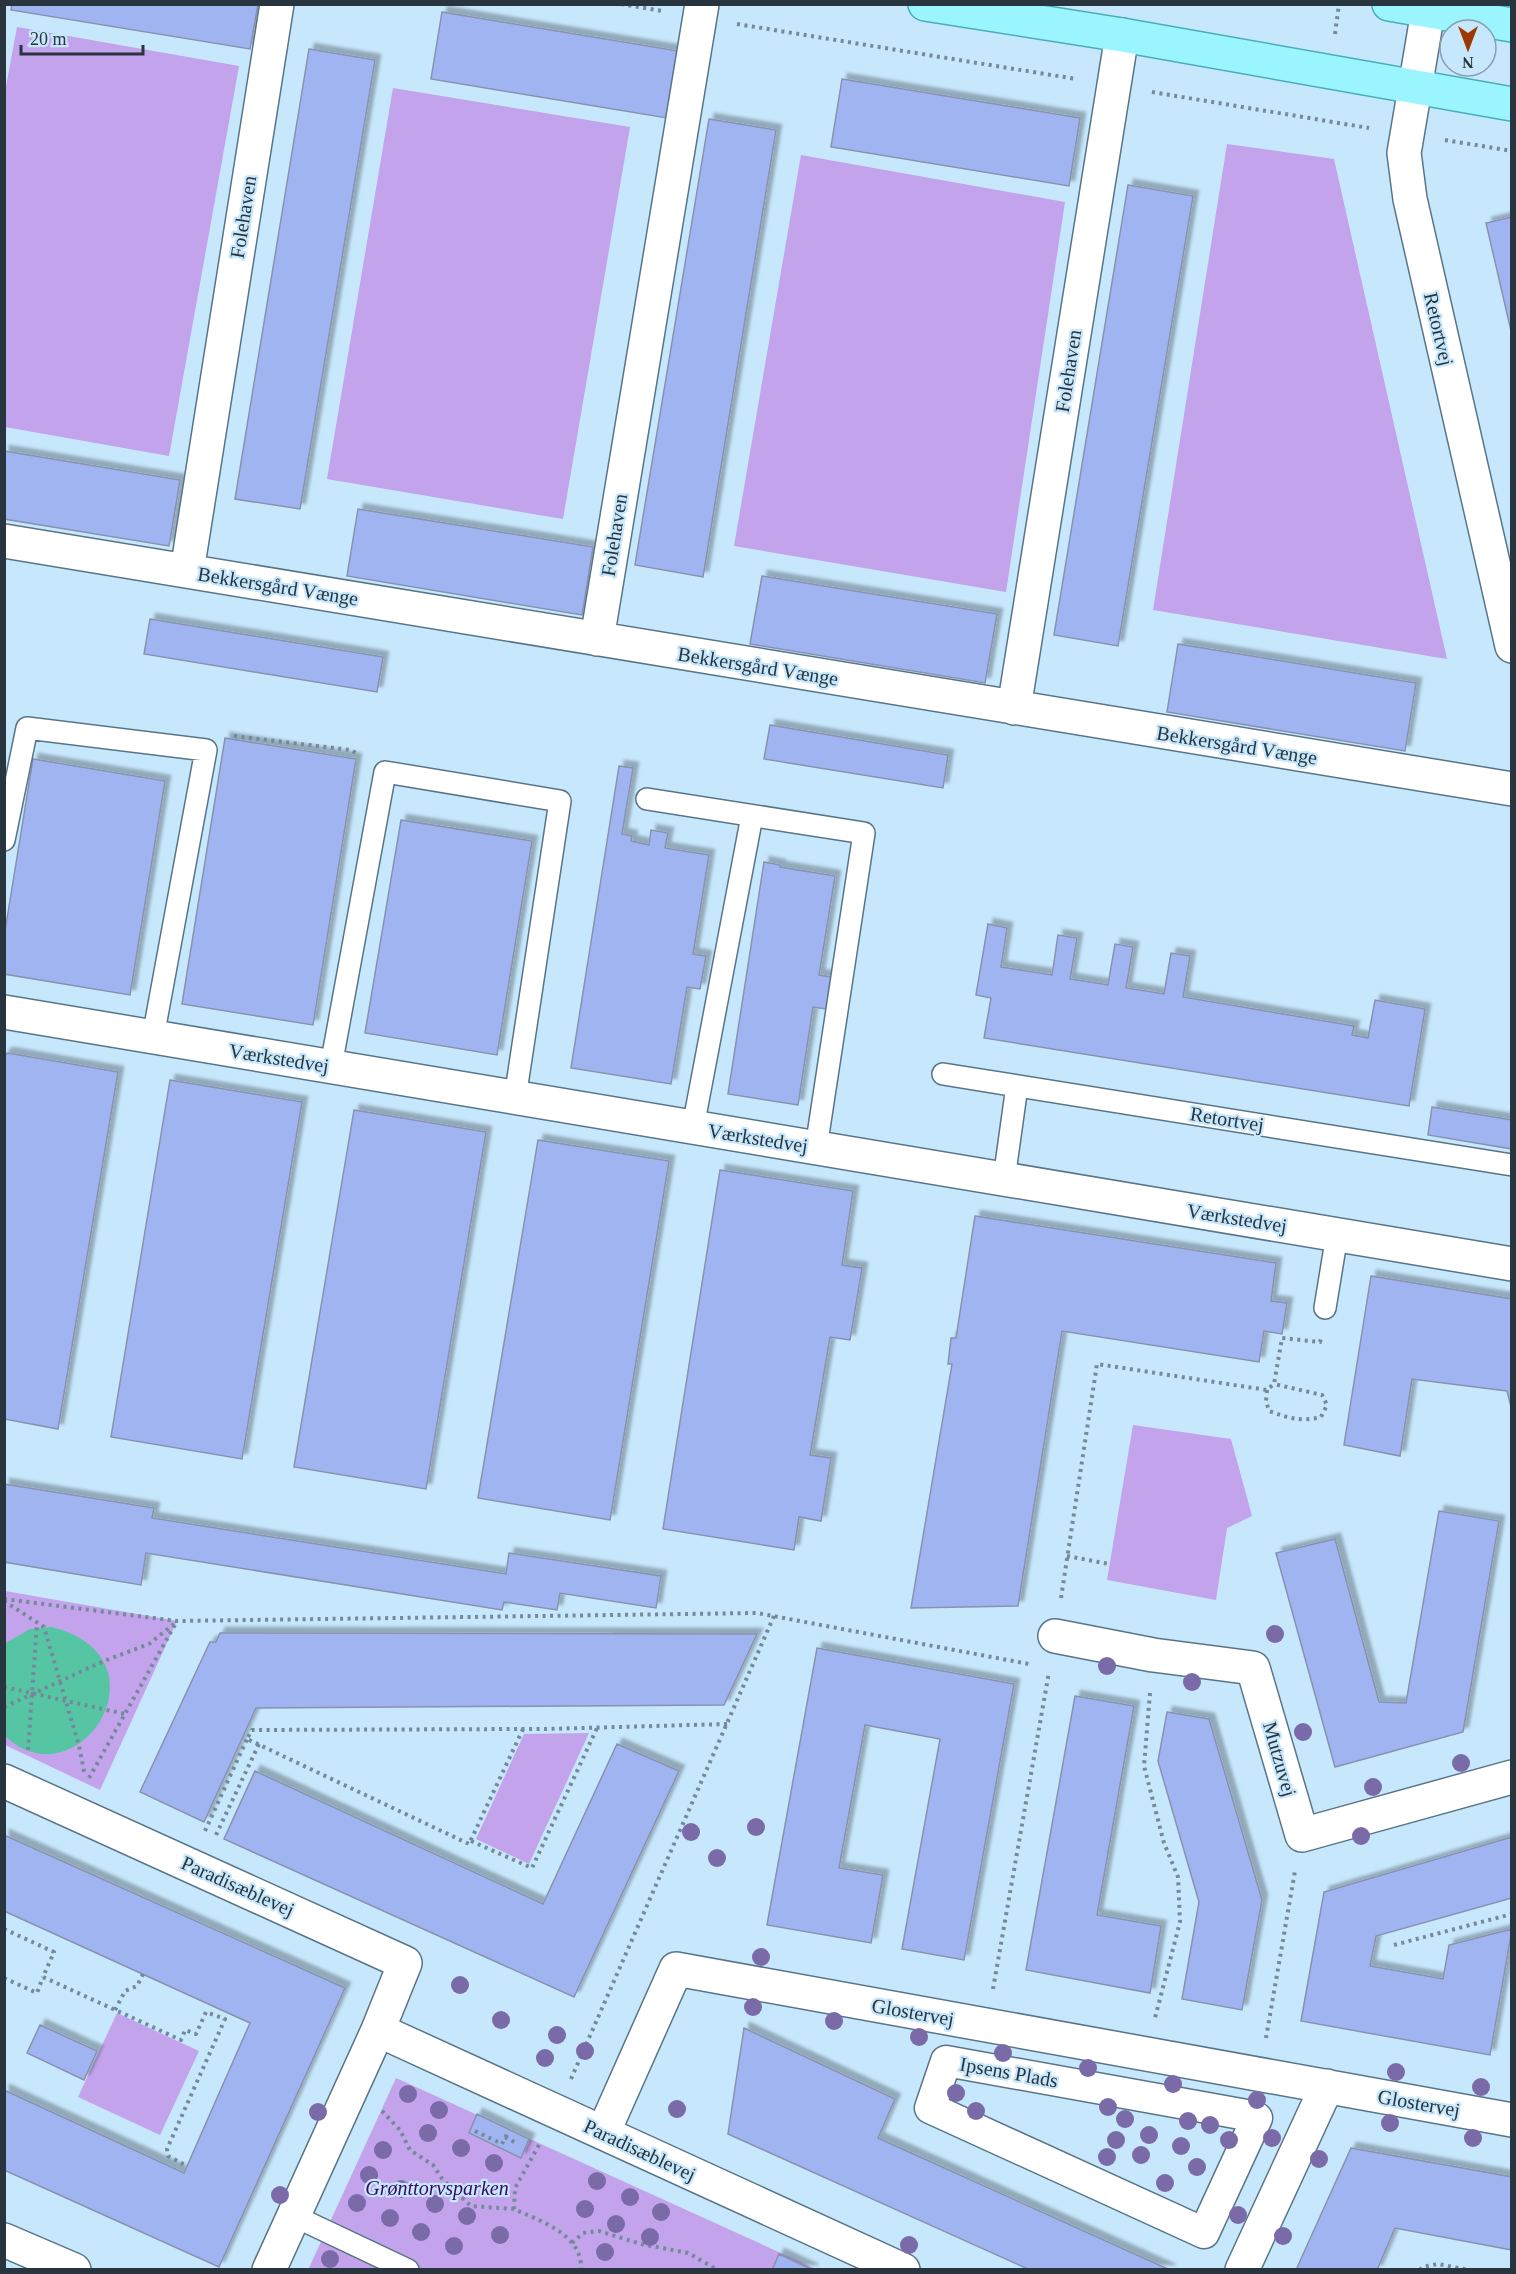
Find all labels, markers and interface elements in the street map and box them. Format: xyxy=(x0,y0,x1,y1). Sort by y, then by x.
scale bar xyxy=(21,18,142,56)
north arrow xyxy=(1438,18,1498,78)
text: 20 m xyxy=(30,29,67,49)
text: N xyxy=(1462,54,1474,71)
street label: Folehaven xyxy=(226,174,260,260)
street label: Retortvej xyxy=(1419,290,1458,368)
street label: Folehaven xyxy=(1051,328,1085,414)
street label: Folehaven xyxy=(597,492,631,578)
street label: Bekkersgård Vænge xyxy=(196,562,360,611)
street label: Bekkersgård Vænge xyxy=(676,642,840,691)
street label: Bekkersgård Vænge xyxy=(1155,721,1319,770)
street label: Værkstedvej xyxy=(227,1039,331,1078)
street label: Retortvej xyxy=(1188,1102,1265,1137)
street label: Værkstedvej xyxy=(706,1119,810,1158)
street label: Værkstedvej xyxy=(1185,1199,1289,1238)
street label: Mutzuvej xyxy=(1258,1719,1301,1799)
street label: Paradisæblevej xyxy=(178,1851,298,1922)
street label: Glostervej xyxy=(870,1994,956,2031)
street label: Ipsens Plads xyxy=(958,2053,1060,2092)
street label: Glostervej xyxy=(1376,2085,1462,2122)
street label: Paradisæblevej xyxy=(580,2114,700,2186)
park label: Grønttorvsparken xyxy=(365,2177,509,2200)

